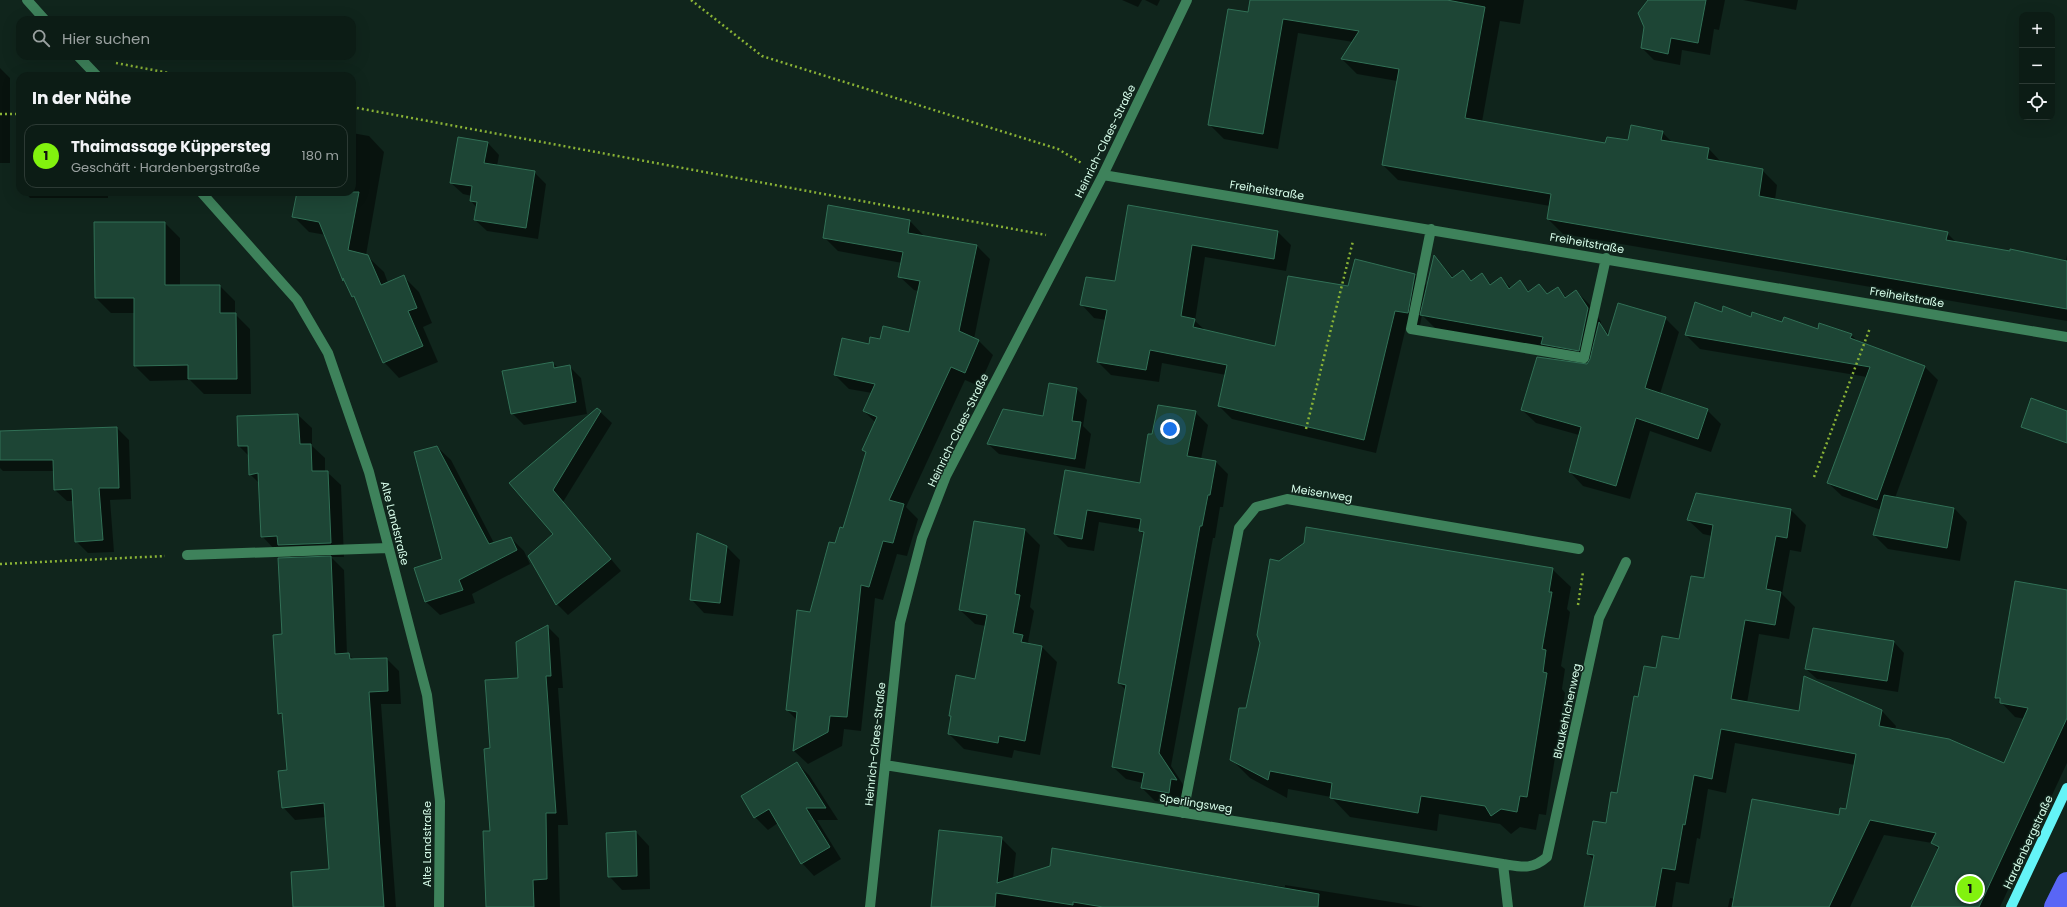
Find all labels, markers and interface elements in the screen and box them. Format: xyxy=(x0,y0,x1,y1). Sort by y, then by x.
map controls xyxy=(2019,12,2055,120)
button: + xyxy=(2019,12,2055,48)
search box xyxy=(16,16,356,60)
icon: search xyxy=(30,27,52,49)
text: Hier suchen xyxy=(62,28,150,49)
button: − xyxy=(2019,48,2055,84)
street label: Heinrich-Claes-Straße xyxy=(1071,81,1140,200)
button: locate xyxy=(2019,84,2055,120)
text: In der Nähe xyxy=(32,86,131,110)
text: Thaimassage Küppersteg xyxy=(71,136,271,157)
text: 1 xyxy=(44,146,48,165)
text: 180 m xyxy=(302,146,339,165)
text: Geschäft · Hardenbergstraße xyxy=(71,158,260,177)
street label: Freiheitstraße xyxy=(1229,176,1306,204)
street label: Freiheitstraße xyxy=(1549,229,1626,257)
street label: Freiheitstraße xyxy=(1869,283,1946,311)
street label: Heinrich-Claes-Straße xyxy=(924,370,993,489)
your location xyxy=(1160,419,1180,439)
street label: Alte Landstraße xyxy=(377,479,413,567)
street label: Meisenweg xyxy=(1290,480,1354,506)
street label: Blaukehlchenweg xyxy=(1549,662,1585,760)
street label: Heinrich-Claes-Straße xyxy=(861,681,889,807)
street label: Sperlingsweg xyxy=(1158,789,1234,817)
street label: Hardenbergstraße xyxy=(1999,792,2057,892)
street label: Alte Landstraße xyxy=(419,801,435,887)
pin: 1 xyxy=(1957,874,1983,904)

